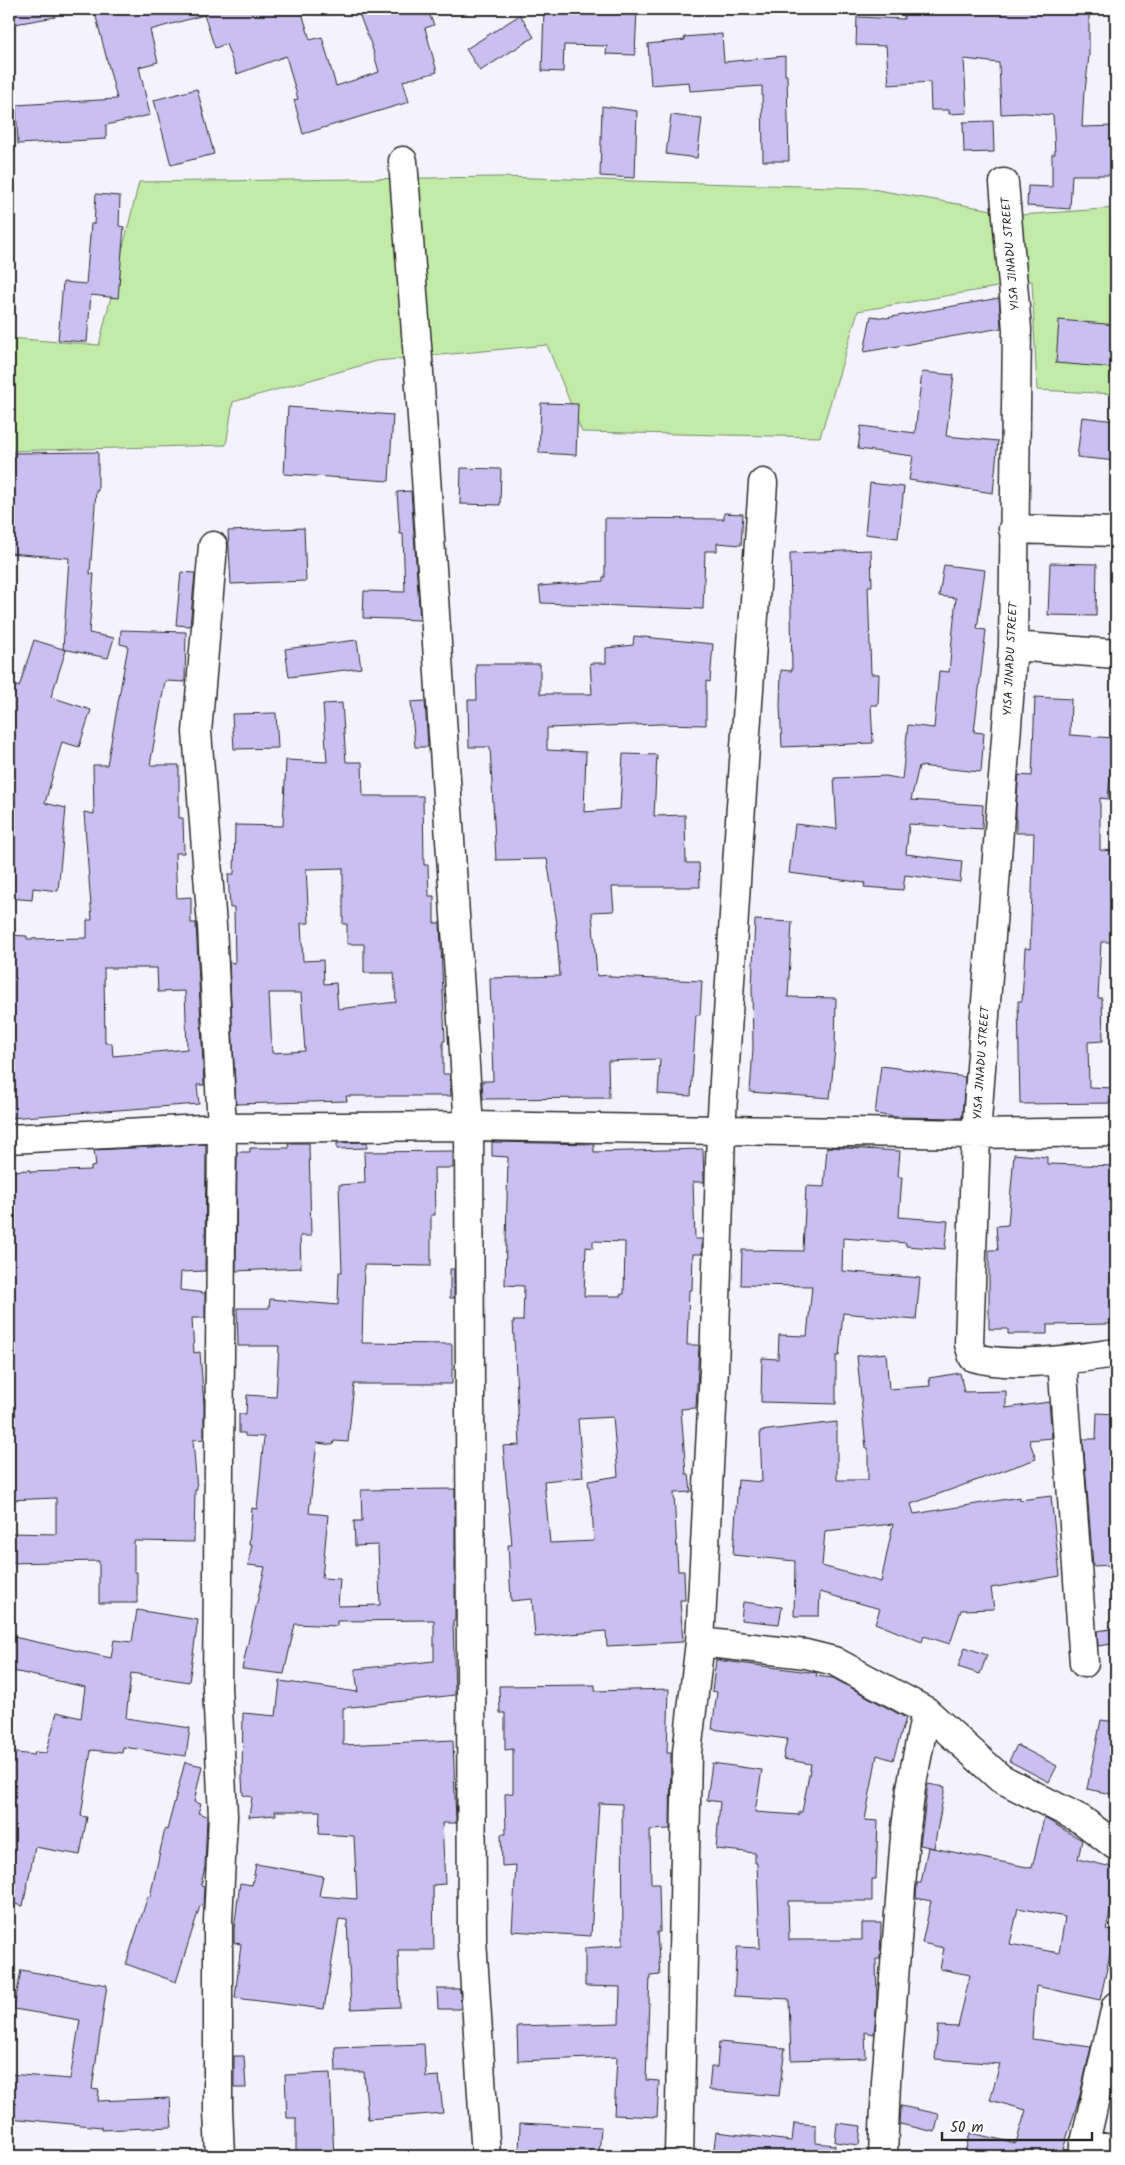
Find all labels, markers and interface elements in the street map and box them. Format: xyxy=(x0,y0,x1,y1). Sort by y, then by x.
street label: YISA JINADU STREET xyxy=(996,195,1025,311)
street label: YISA JINADU STREET xyxy=(998,600,1023,716)
street label: YISA JINADU STREET xyxy=(968,1004,995,1120)
scale bar xyxy=(942,2110,1092,2142)
text: 50 m xyxy=(950,2116,984,2140)

